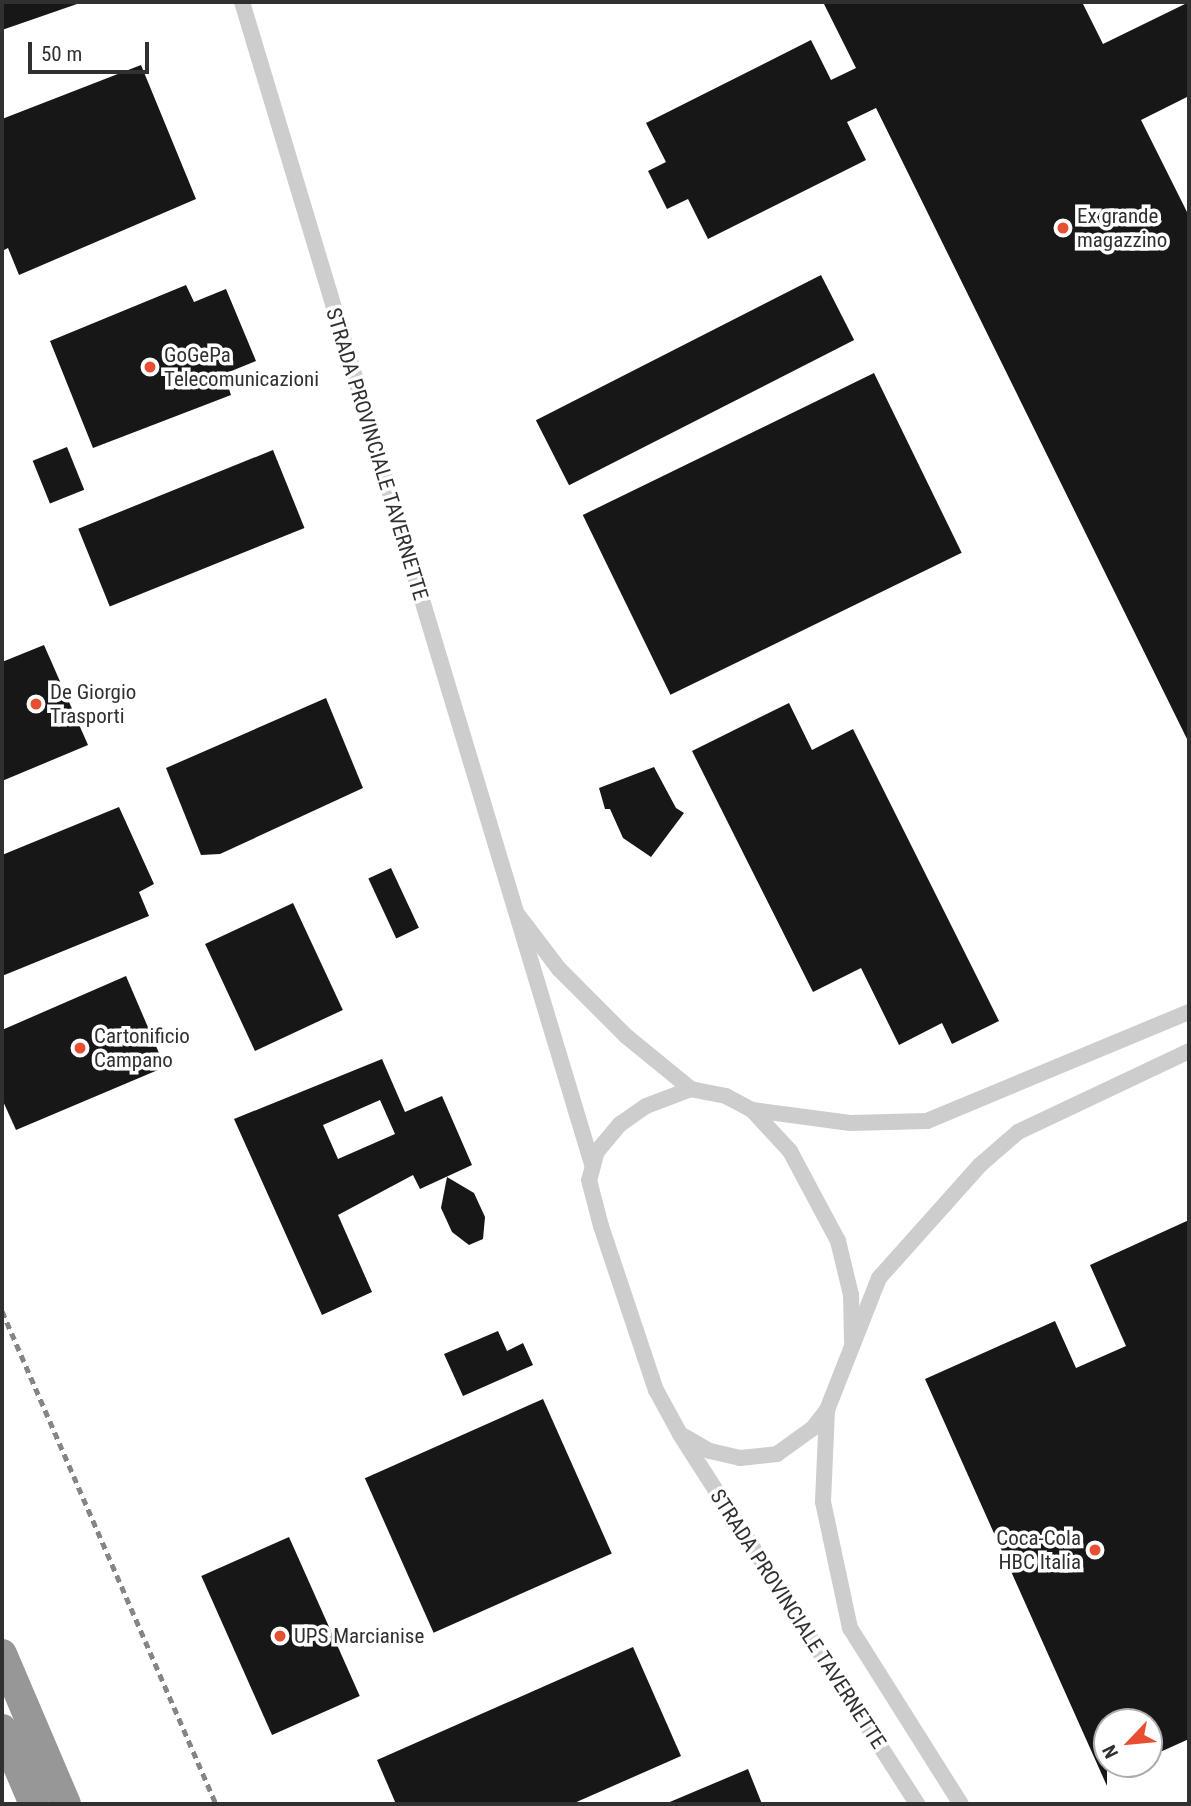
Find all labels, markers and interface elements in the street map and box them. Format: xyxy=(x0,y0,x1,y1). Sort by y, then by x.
scale bar xyxy=(32,28,152,72)
text: 50 m xyxy=(41,42,82,66)
place label: Ex grande magazzino xyxy=(1077,203,1167,253)
marker: Ex grande magazzino xyxy=(1055,220,1071,236)
street label: STRADA PROVINCIALE TAVERNETTE xyxy=(320,305,434,603)
place label: GoGePa Telecomunicazioni xyxy=(164,342,319,392)
marker: GoGePa Telecomunicazioni xyxy=(142,359,158,375)
place label: De Giorgio Trasporti xyxy=(50,679,136,729)
marker: De Giorgio Trasporti xyxy=(28,696,44,712)
place label: Cartonificio Campano xyxy=(94,1023,190,1073)
marker: Cartonificio Campano xyxy=(72,1040,88,1056)
street label: STRADA PROVINCIALE TAVERNETTE xyxy=(705,1484,891,1754)
place label: Coca-Cola HBC Italia xyxy=(996,1525,1081,1575)
marker: Coca-Cola HBC Italia xyxy=(1087,1542,1103,1558)
place label: UPS Marcianise xyxy=(294,1623,424,1649)
marker: UPS Marcianise xyxy=(272,1628,288,1644)
north arrow xyxy=(1093,1708,1163,1778)
text: N xyxy=(1098,1741,1123,1762)

